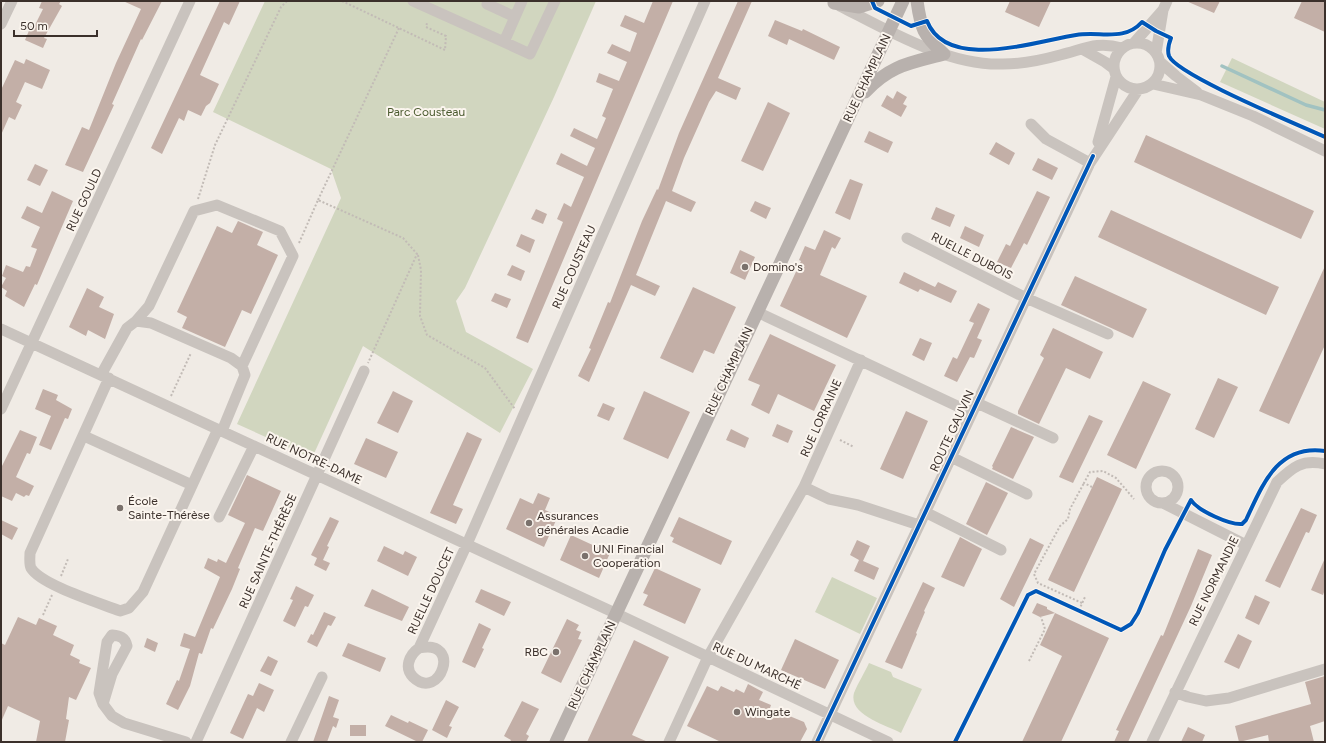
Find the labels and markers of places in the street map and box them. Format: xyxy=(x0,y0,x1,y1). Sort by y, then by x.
place label: Domino's xyxy=(753,260,803,274)
marker: Domino's xyxy=(740,262,750,272)
place label: École Sainte-Thérèse xyxy=(128,494,210,522)
marker: École Sainte-Thérèse xyxy=(115,503,125,513)
place label: Assurances générales Acadie xyxy=(537,509,629,537)
marker: Assurances générales Acadie xyxy=(524,518,534,528)
place label: UNI Financial Cooperation xyxy=(593,542,664,570)
marker: UNI Financial Cooperation xyxy=(580,551,590,561)
place label: RBC xyxy=(525,645,548,659)
marker: RBC xyxy=(551,647,561,657)
place label: Wingate xyxy=(745,705,791,719)
marker: Wingate xyxy=(732,707,742,717)

